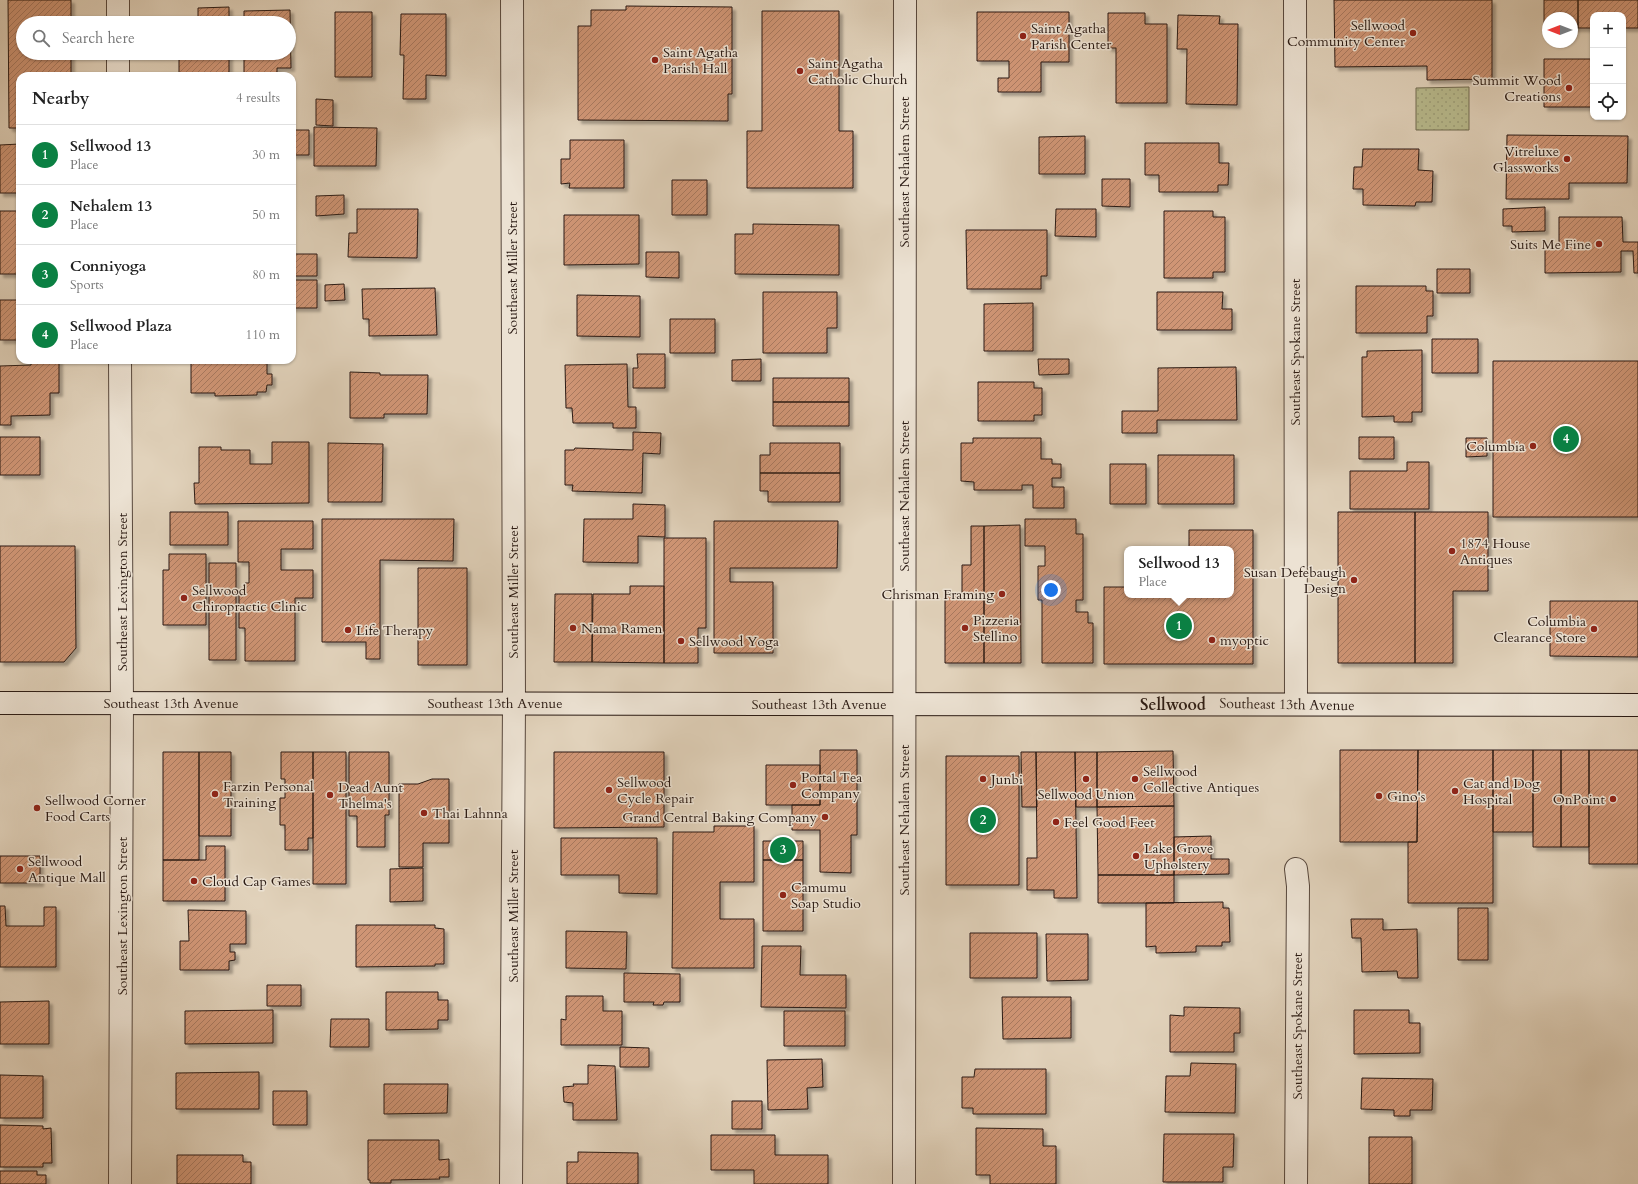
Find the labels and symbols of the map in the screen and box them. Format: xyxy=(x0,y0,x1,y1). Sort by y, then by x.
north arrow xyxy=(1542,12,1578,48)
place label: Sellwood Community Center xyxy=(1287,16,1406,51)
place label: Saint Agatha Parish Center xyxy=(1031,19,1112,54)
marker: Sellwood Community Center xyxy=(1408,28,1418,38)
marker: Saint Agatha Parish Center xyxy=(1018,31,1028,41)
place label: Saint Agatha Parish Hall xyxy=(663,43,738,78)
place label: Saint Agatha Catholic Church xyxy=(808,54,908,89)
marker: Saint Agatha Parish Hall xyxy=(650,55,660,65)
marker: Saint Agatha Catholic Church xyxy=(795,66,805,76)
place label: Summit Wood Creations xyxy=(1472,71,1562,106)
marker: Summit Wood Creations xyxy=(1564,83,1574,93)
street label: Southeast Nehalem Street xyxy=(895,96,914,247)
place label: Vitreluxe Glassworks xyxy=(1493,142,1559,177)
marker: Vitreluxe Glassworks xyxy=(1562,154,1572,164)
street label: Southeast Miller Street xyxy=(503,201,522,334)
place label: Suits Me Fine xyxy=(1510,235,1591,254)
marker: Suits Me Fine xyxy=(1594,239,1604,249)
street label: Southeast Spokane Street xyxy=(1286,278,1305,425)
street label: Southeast Nehalem Street xyxy=(895,420,914,571)
pin: 4 xyxy=(1553,424,1579,454)
place label: Columbia xyxy=(1466,437,1525,456)
marker: Columbia xyxy=(1528,441,1538,451)
street label: Southeast Lexington Street xyxy=(113,512,132,671)
street label: Southeast Miller Street xyxy=(504,525,523,658)
place label: 1874 House Antiques xyxy=(1460,534,1530,569)
marker: 1874 House Antiques xyxy=(1447,546,1457,556)
place label: Susan Defebaugh Design xyxy=(1244,563,1346,598)
marker: Susan Defebaugh Design xyxy=(1349,575,1359,585)
your location xyxy=(1041,580,1061,600)
place label: Sellwood Chiropractic Clinic xyxy=(192,581,307,616)
place label: Chrisman Framing xyxy=(882,585,994,604)
marker: Chrisman Framing xyxy=(997,589,1007,599)
marker: Sellwood Chiropractic Clinic xyxy=(179,593,189,603)
place label: Pizzeria Stellino xyxy=(973,611,1019,646)
pin: 1 xyxy=(1166,611,1192,641)
place label: Columbia Clearance Store xyxy=(1493,612,1586,647)
place label: Nama Ramen xyxy=(581,619,663,638)
place label: Life Therapy xyxy=(356,621,434,640)
marker: Nama Ramen xyxy=(568,623,578,633)
marker: Pizzeria Stellino xyxy=(960,623,970,633)
marker: Columbia Clearance Store xyxy=(1589,624,1599,634)
marker: Life Therapy xyxy=(343,625,353,635)
place label: myoptic xyxy=(1220,631,1269,650)
place label: Sellwood Yoga xyxy=(689,632,779,651)
marker: myoptic xyxy=(1207,635,1217,645)
marker: Sellwood Yoga xyxy=(676,636,686,646)
street label: Southeast 13th Avenue xyxy=(103,694,239,713)
street label: Southeast 13th Avenue xyxy=(427,694,563,713)
district label: Sellwood xyxy=(1140,694,1206,716)
street label: Southeast 13th Avenue xyxy=(1219,694,1355,715)
street label: Southeast 13th Avenue xyxy=(751,695,887,714)
street label: Southeast Nehalem Street xyxy=(895,744,914,895)
place label: Sellwood Collective Antiques xyxy=(1143,762,1260,797)
place label: Portal Tea Company xyxy=(801,768,862,803)
place label: Junbi xyxy=(989,770,1023,789)
place label: Sellwood Cycle Repair xyxy=(617,773,695,808)
marker: Junbi xyxy=(978,774,988,784)
marker: Sellwood Union xyxy=(1081,774,1091,784)
marker: Sellwood Collective Antiques xyxy=(1130,774,1140,784)
place label: Cat and Dog Hospital xyxy=(1463,774,1540,809)
place label: Farzin Personal Training xyxy=(223,777,314,812)
place label: Dead Aunt Thelma's xyxy=(338,778,404,813)
marker: Portal Tea Company xyxy=(788,780,798,790)
marker: Sellwood Cycle Repair xyxy=(604,785,614,795)
place label: Sellwood Union xyxy=(1038,785,1134,804)
marker: Cat and Dog Hospital xyxy=(1450,786,1460,796)
place label: Gino's xyxy=(1387,787,1426,806)
marker: Farzin Personal Training xyxy=(210,789,220,799)
marker: Dead Aunt Thelma's xyxy=(325,790,335,800)
place label: OnPoint xyxy=(1553,790,1606,809)
place label: Sellwood Corner Food Carts xyxy=(45,791,147,826)
marker: Gino's xyxy=(1374,791,1384,801)
marker: OnPoint xyxy=(1608,794,1618,804)
marker: Sellwood Corner Food Carts xyxy=(32,803,42,813)
place label: Thai Lahnna xyxy=(432,804,508,823)
pin: 2 xyxy=(970,805,996,835)
marker: Thai Lahnna xyxy=(419,808,429,818)
place label: Grand Central Baking Company xyxy=(622,808,818,827)
marker: Grand Central Baking Company xyxy=(820,812,830,822)
place label: Feel Good Feet xyxy=(1064,813,1155,832)
marker: Feel Good Feet xyxy=(1051,817,1061,827)
pin: 3 xyxy=(770,835,796,865)
street label: Southeast Lexington Street xyxy=(113,836,132,995)
place label: Lake Grove Upholstery xyxy=(1144,839,1213,874)
street label: Southeast Miller Street xyxy=(504,849,523,982)
marker: Lake Grove Upholstery xyxy=(1131,851,1141,861)
place label: Sellwood Antique Mall xyxy=(28,852,106,887)
marker: Sellwood Antique Mall xyxy=(15,864,25,874)
place label: Cloud Cap Games xyxy=(202,872,311,891)
marker: Cloud Cap Games xyxy=(189,876,199,886)
place label: Camumu Soap Studio xyxy=(791,878,861,913)
marker: Camumu Soap Studio xyxy=(778,890,788,900)
street label: Southeast Spokane Street xyxy=(1288,952,1307,1099)

